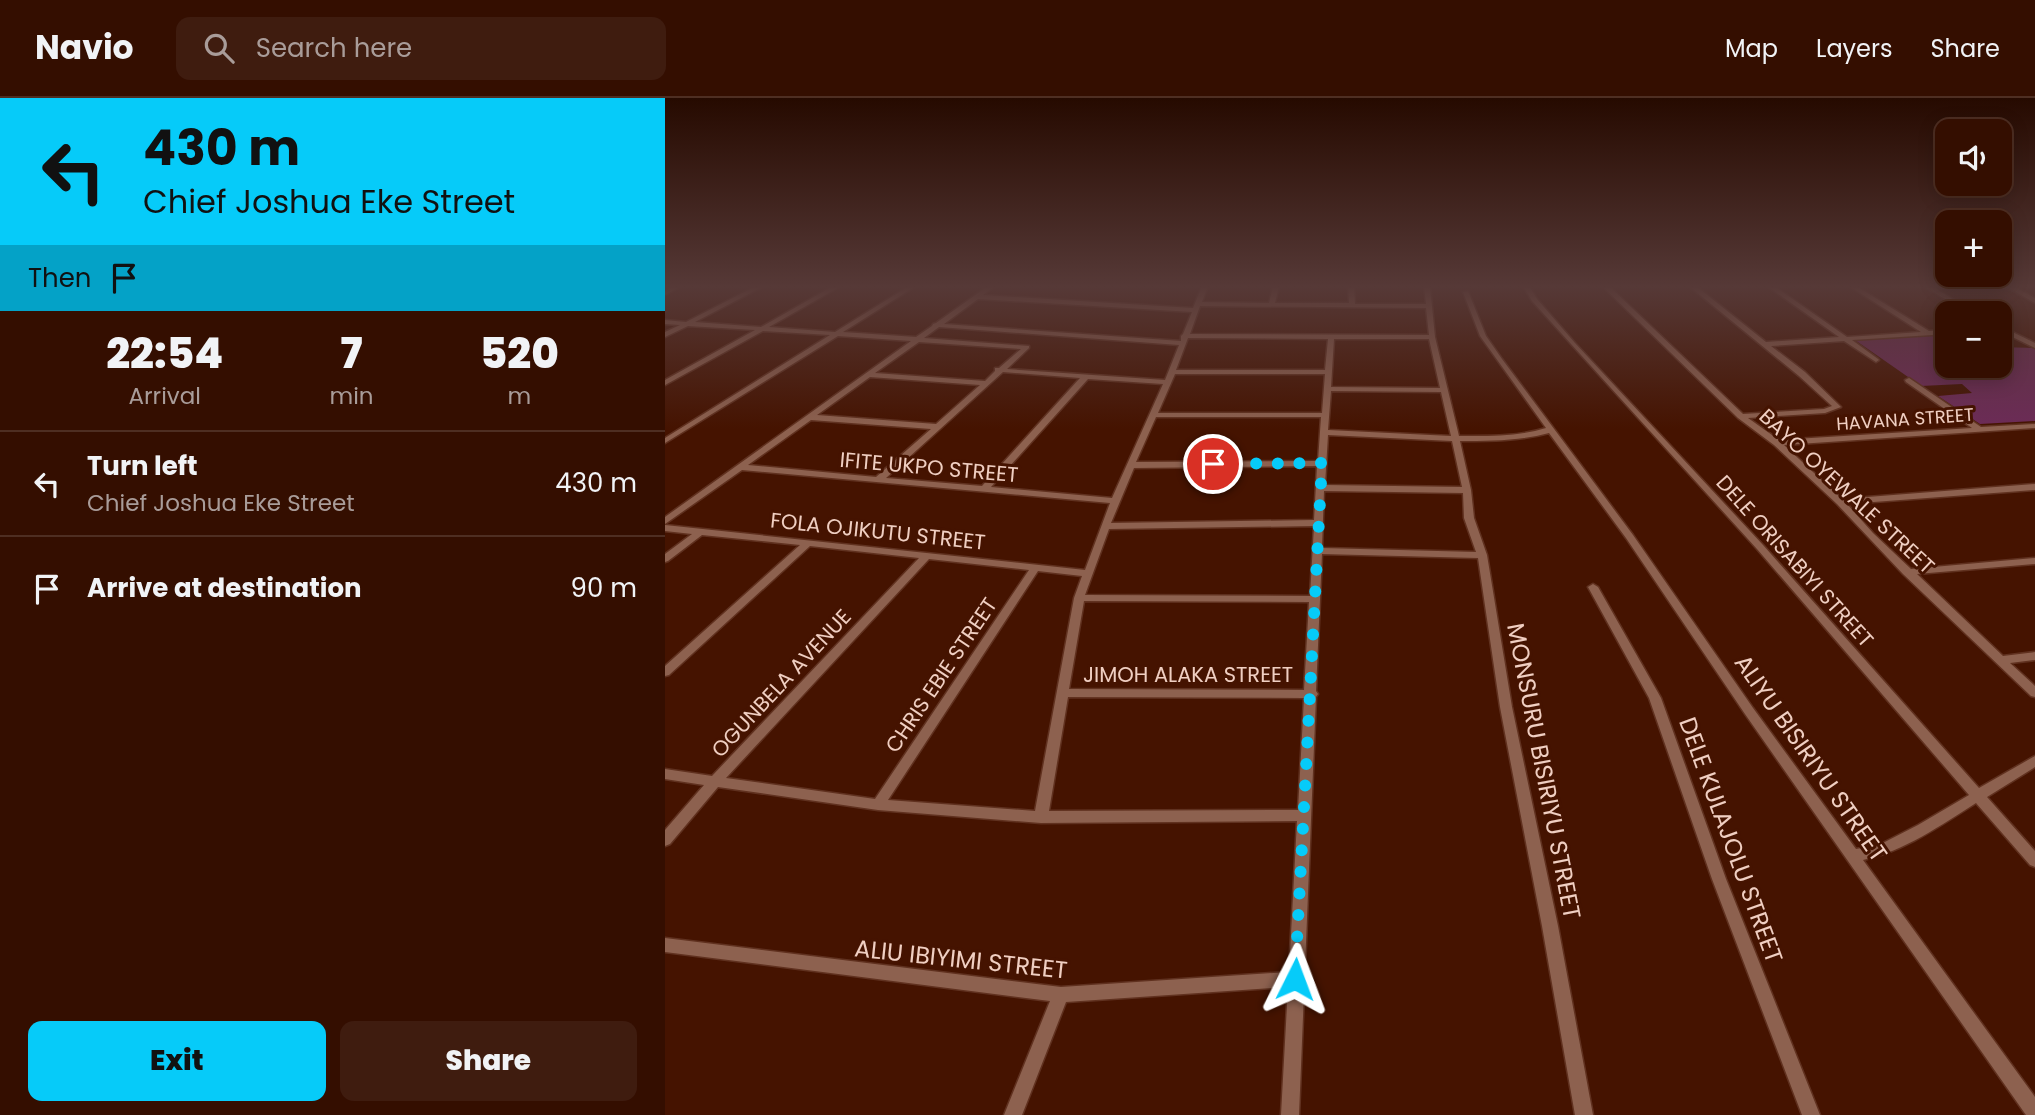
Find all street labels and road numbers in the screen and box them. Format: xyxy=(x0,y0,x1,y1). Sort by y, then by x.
street label: BAYO OYEWALE STREET xyxy=(1753,402,1941,580)
street label: HAVANA STREET xyxy=(1835,402,1975,436)
street label: IFITE UKPO STREET xyxy=(839,445,1019,489)
street label: DELE ORISABIYI STREET xyxy=(1710,469,1880,653)
street label: FOLA OJIKUTU STREET xyxy=(769,505,987,557)
street label: CHRIS EBIE STREET xyxy=(878,592,1004,758)
street label: OGUNBELA AVENUE xyxy=(705,602,857,764)
street label: MONSURU BISIRIYU STREET xyxy=(1499,620,1589,922)
street label: ALIYU BISIRIYU STREET xyxy=(1727,648,1895,868)
street label: JIMOH ALAKA STREET xyxy=(1083,660,1293,689)
street label: DELE KULAJOLU STREET xyxy=(1671,713,1791,967)
street label: ALIU IBIYIMI STREET xyxy=(853,931,1069,987)

